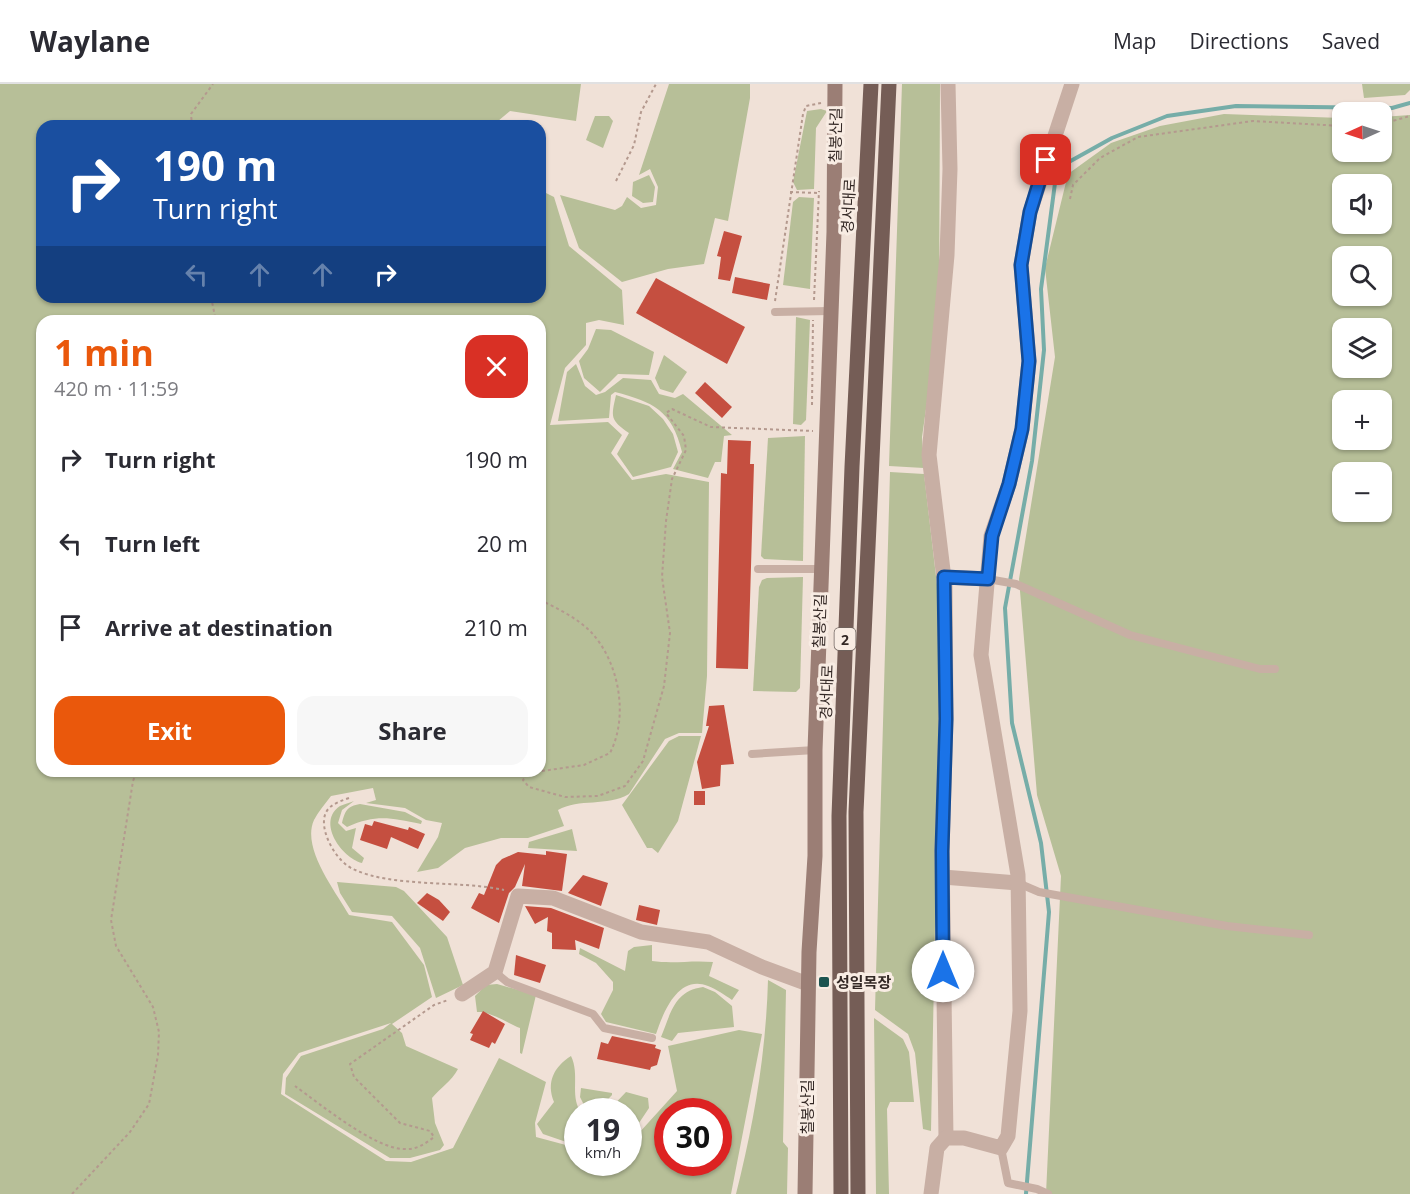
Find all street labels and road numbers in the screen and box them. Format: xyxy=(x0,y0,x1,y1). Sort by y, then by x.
street label: 칠봉산길 xyxy=(825,107,845,163)
street label: 경서대로 xyxy=(837,178,859,234)
street label: 칠봉산길 xyxy=(808,593,830,649)
road number: 2 xyxy=(834,628,856,650)
street label: 경서대로 xyxy=(815,664,837,720)
street label: 칠봉산길 xyxy=(797,1079,817,1135)

